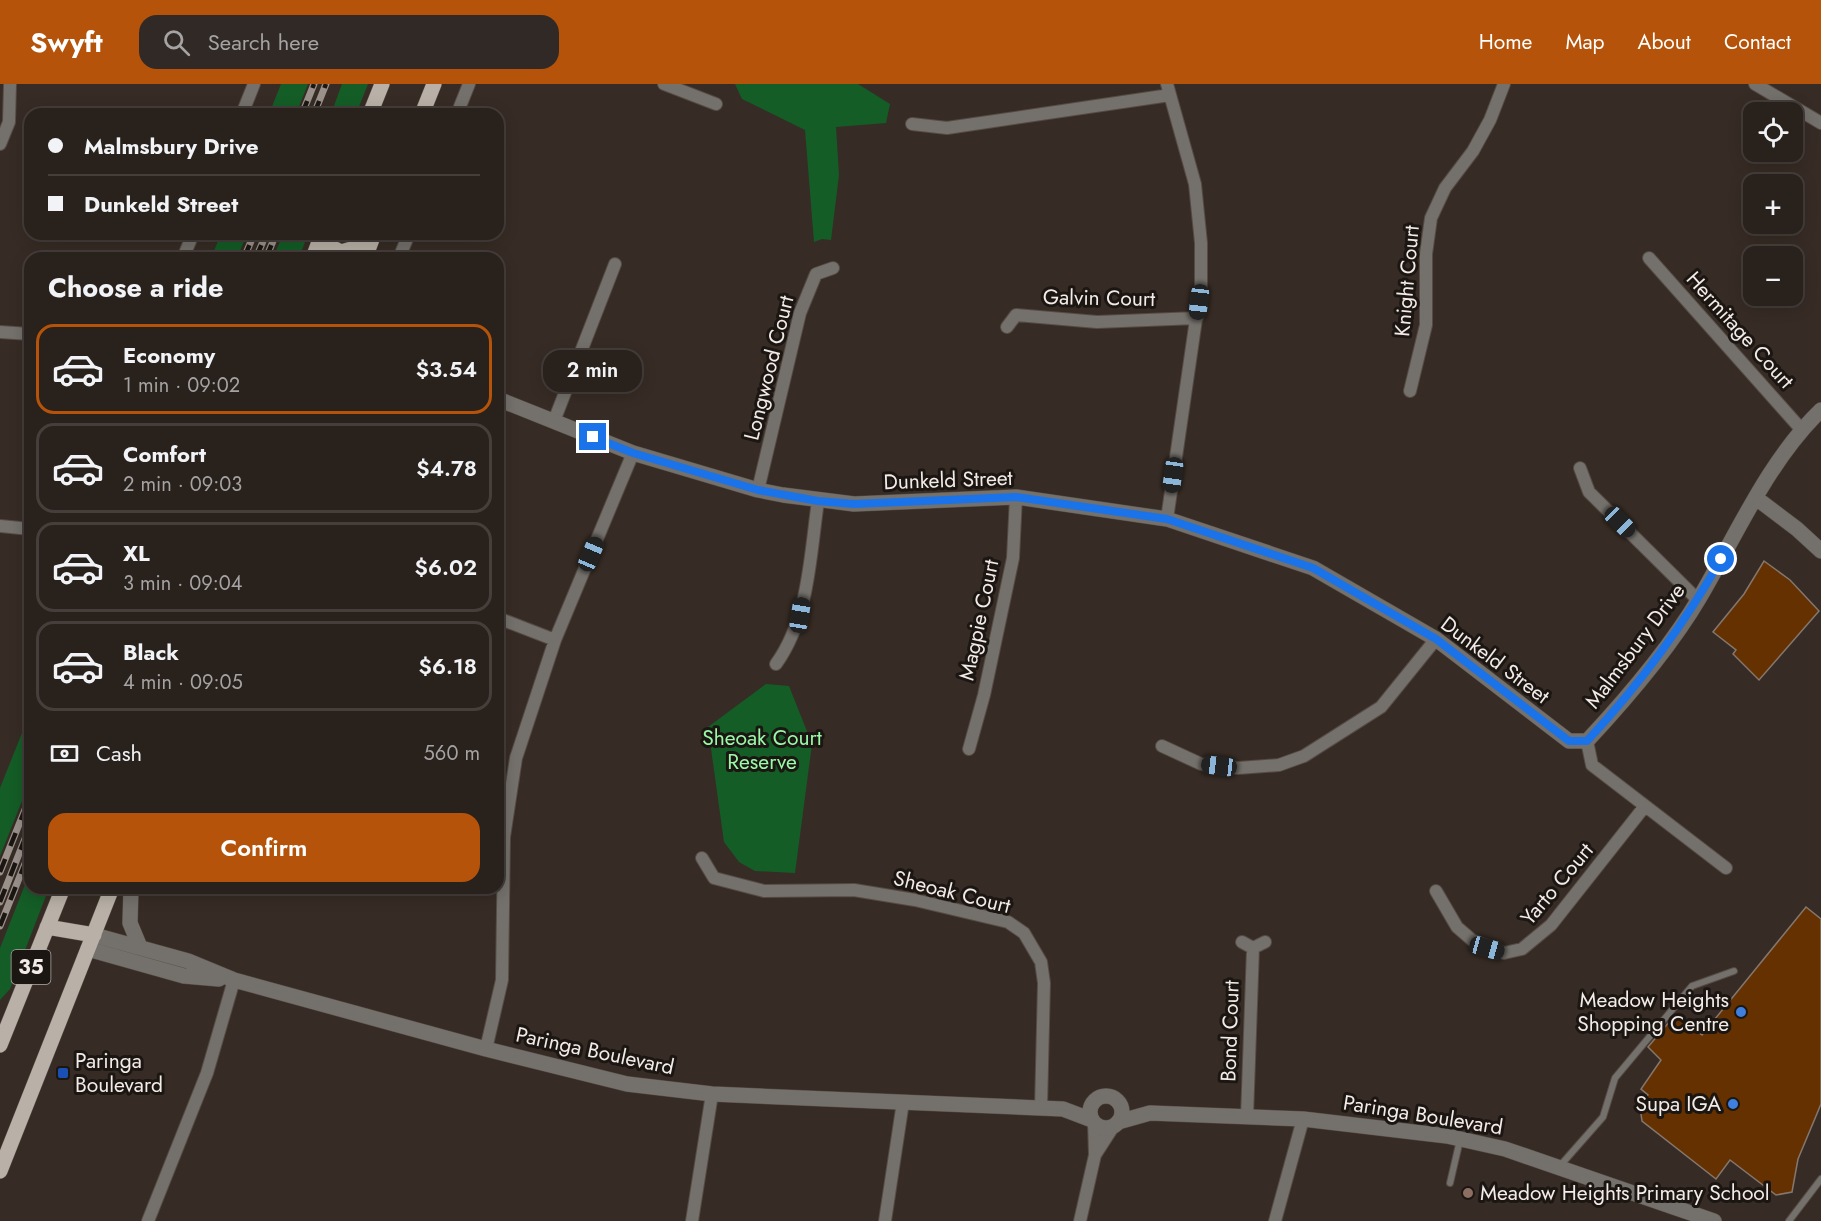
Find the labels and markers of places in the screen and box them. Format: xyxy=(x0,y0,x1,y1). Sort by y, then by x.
place label: Meadow Heights Shopping Centre xyxy=(1577,985,1729,1039)
marker: Meadow Heights Shopping Centre xyxy=(1734,1005,1748,1019)
place label: Paringa Boulevard xyxy=(75,1046,163,1100)
marker: Paringa Boulevard xyxy=(56,1066,70,1080)
place label: Supa IGA xyxy=(1635,1089,1721,1119)
marker: Supa IGA xyxy=(1726,1097,1740,1111)
place label: Meadow Heights Primary School xyxy=(1480,1178,1770,1208)
marker: Meadow Heights Primary School xyxy=(1461,1186,1475,1200)

